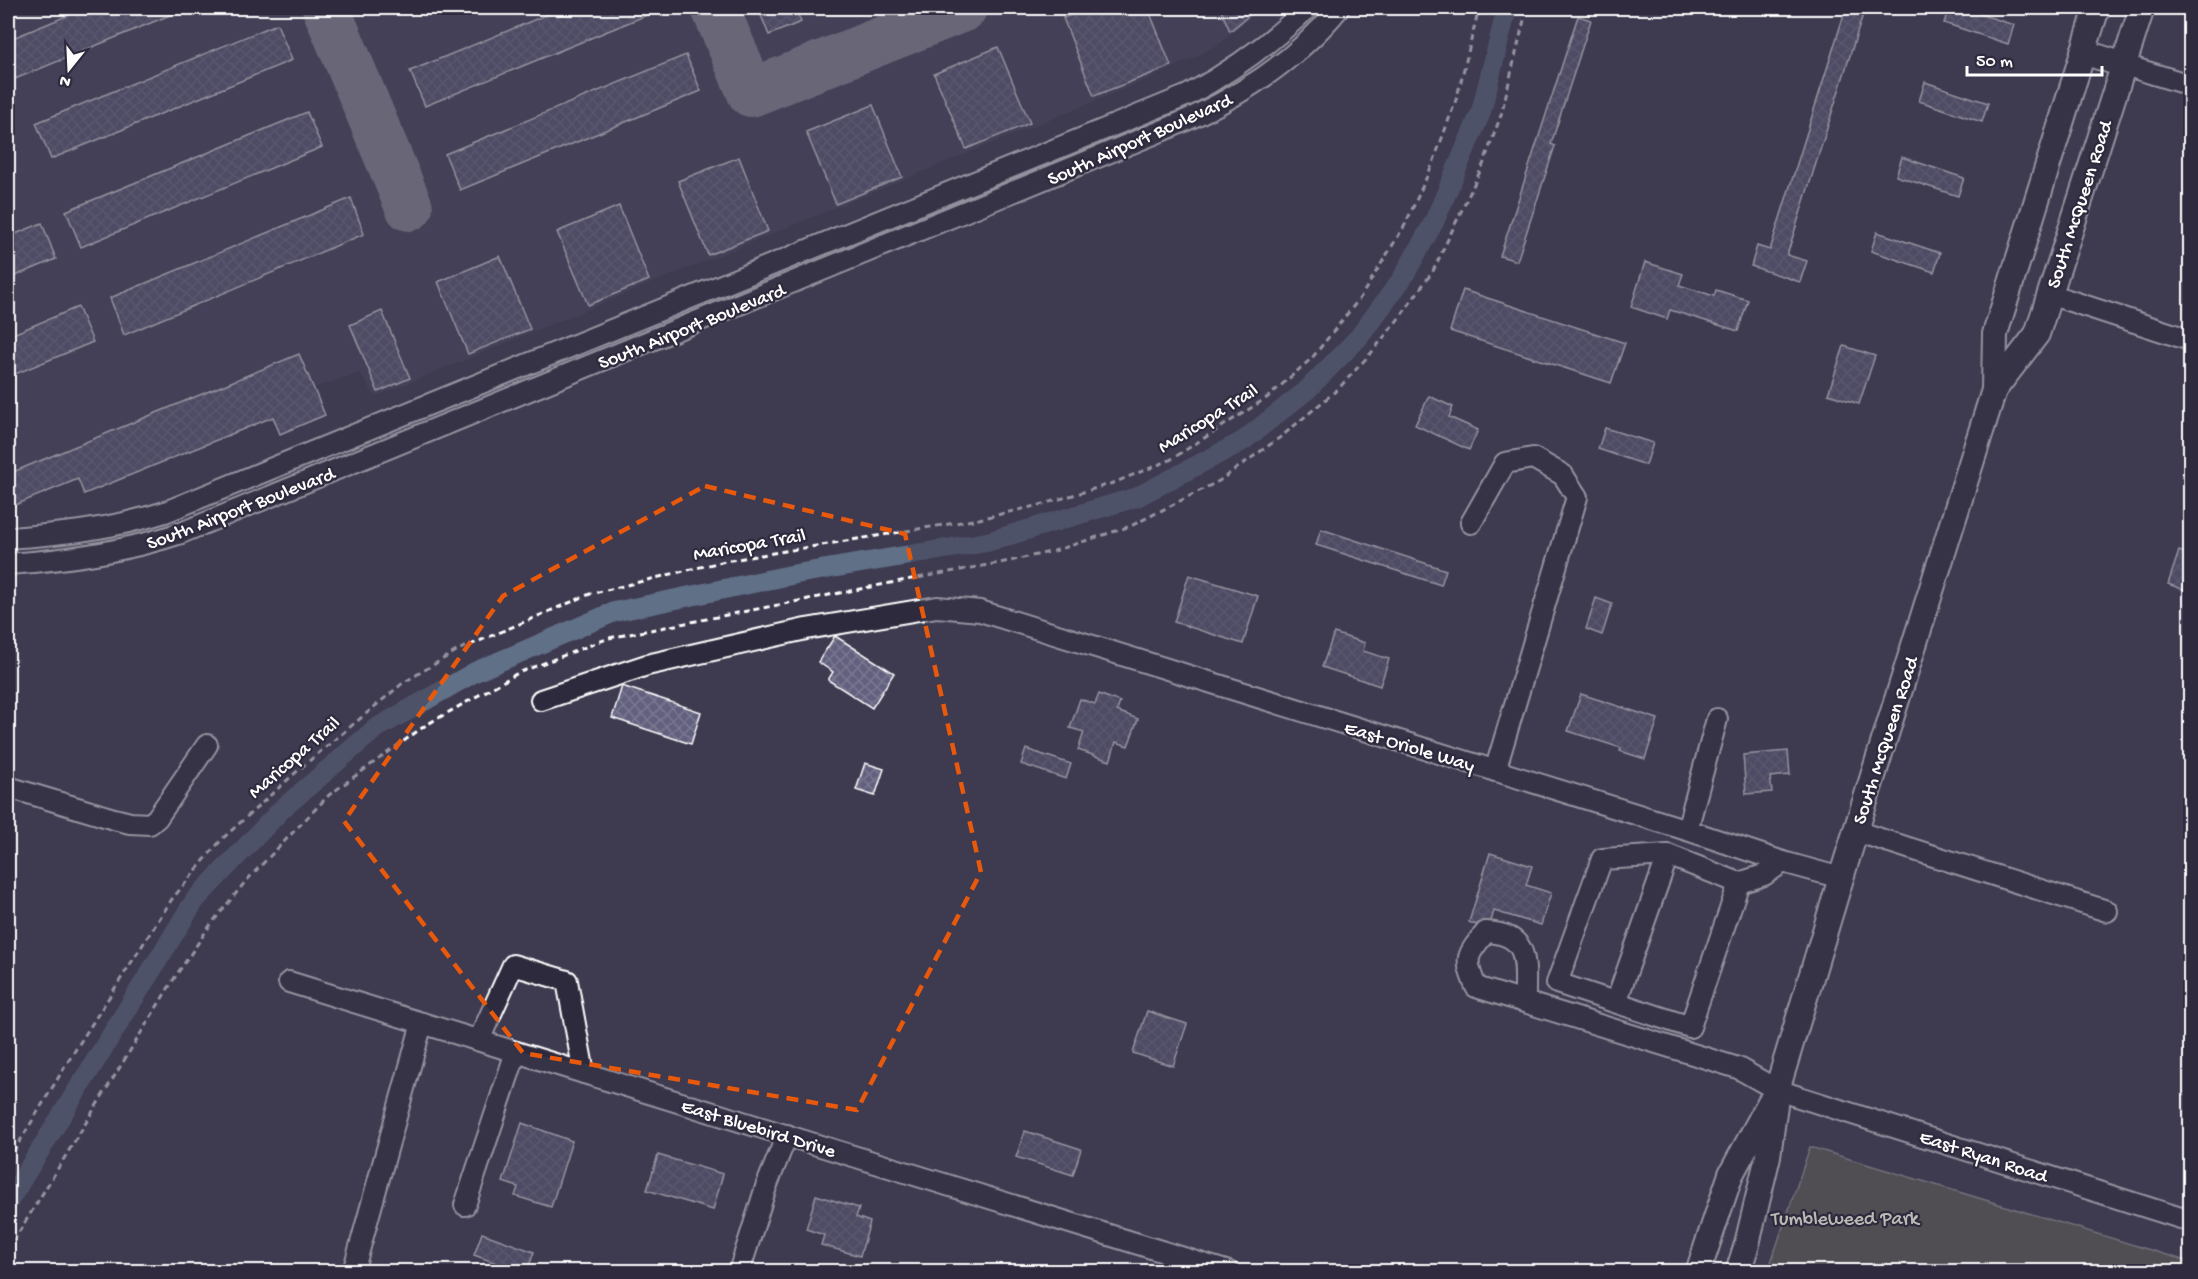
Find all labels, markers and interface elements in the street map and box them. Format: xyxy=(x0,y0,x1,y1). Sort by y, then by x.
north arrow xyxy=(39,39,99,99)
scale bar xyxy=(1967,39,2102,77)
text: 50 m xyxy=(1976,52,2013,73)
text: N xyxy=(57,69,73,91)
street label: South Airport Boulevard xyxy=(1045,89,1238,192)
street label: South McQueen Road xyxy=(2043,116,2120,292)
street label: South Airport Boulevard xyxy=(595,279,791,376)
street label: Maricopa Trail xyxy=(1154,380,1263,460)
street label: South Airport Boulevard xyxy=(144,463,341,557)
street label: Maricopa Trail xyxy=(692,525,808,568)
street label: South McQueen Road xyxy=(1849,652,1926,828)
street label: Maricopa Trail xyxy=(245,713,346,805)
street label: East Oriole Way xyxy=(1341,718,1477,779)
street label: East Bluebird Drive xyxy=(678,1096,839,1165)
street label: East Ryan Road xyxy=(1916,1127,2052,1191)
park label: Tumbleweed Park xyxy=(1770,1209,1921,1232)

